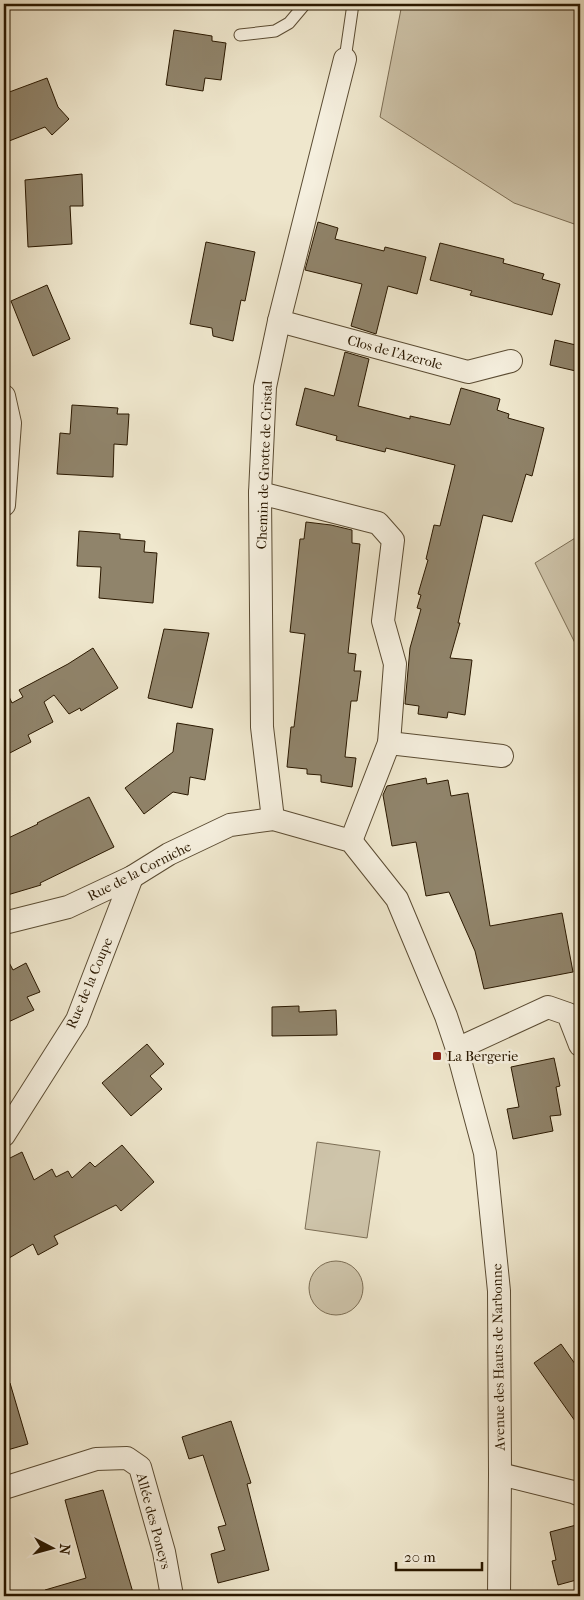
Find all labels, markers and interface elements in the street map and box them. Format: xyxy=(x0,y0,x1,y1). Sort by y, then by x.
street label: Clos de l'Azerole xyxy=(345,332,444,373)
street label: Chemin de Grotte de Cristal xyxy=(253,380,276,550)
street label: Rue de la Corniche xyxy=(85,838,194,905)
street label: Rue de la Coupe xyxy=(63,935,116,1031)
place label: La Bergerie xyxy=(447,1048,518,1065)
marker: La Bergerie xyxy=(431,1050,443,1062)
street label: Avenue des Hauts de Narbonne xyxy=(488,1263,509,1452)
street label: Allée des Poneys xyxy=(132,1470,175,1571)
north arrow xyxy=(28,1522,78,1572)
scale bar xyxy=(396,1540,483,1572)
text: N xyxy=(55,1543,73,1556)
text: 20 m xyxy=(404,1548,436,1566)

